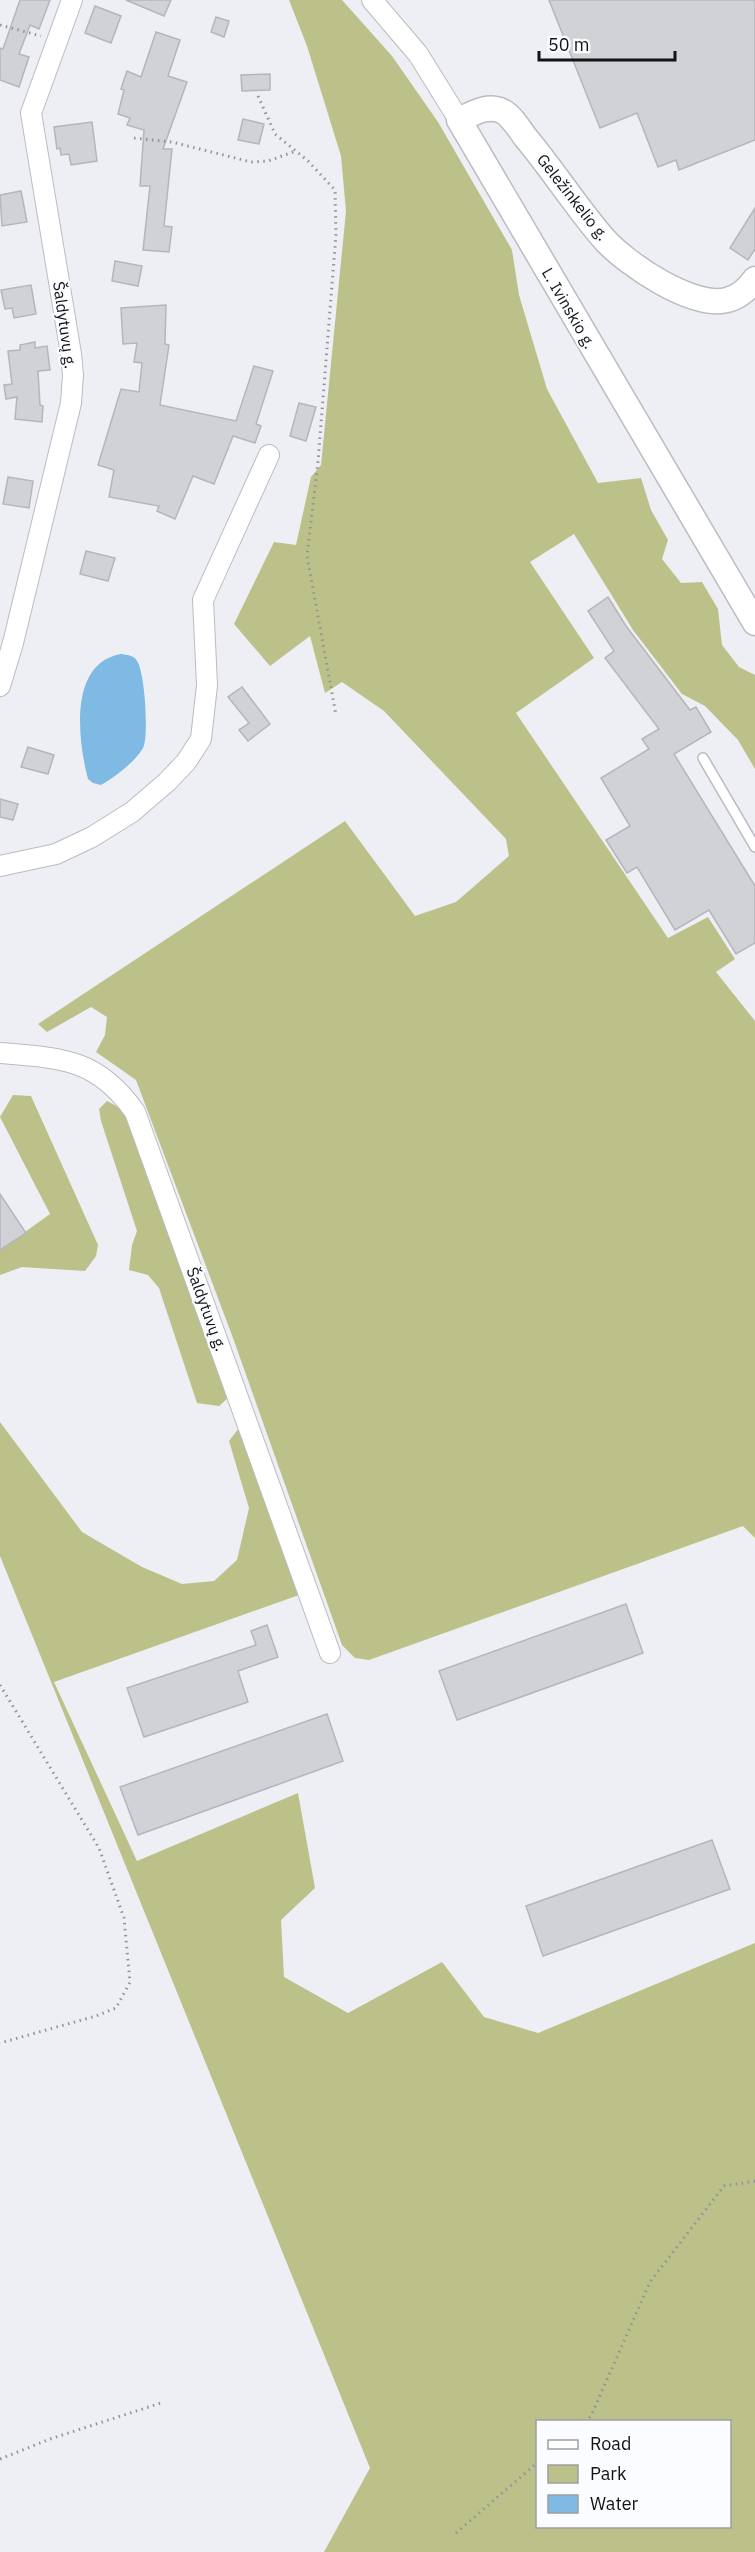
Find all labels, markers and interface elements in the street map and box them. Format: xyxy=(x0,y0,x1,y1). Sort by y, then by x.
scale bar xyxy=(539,24,676,62)
text: 50 m xyxy=(548,33,590,56)
street label: Geležinkelio g. xyxy=(533,150,613,244)
street label: L. Ivinskio g. xyxy=(538,264,600,352)
street label: Šaldytuvų g. xyxy=(49,280,82,370)
street label: Šaldytuvų g. xyxy=(183,1264,232,1354)
legend xyxy=(536,2420,731,2528)
text: Road xyxy=(590,2432,631,2455)
text: Park xyxy=(590,2462,627,2485)
text: Water xyxy=(590,2492,639,2515)

